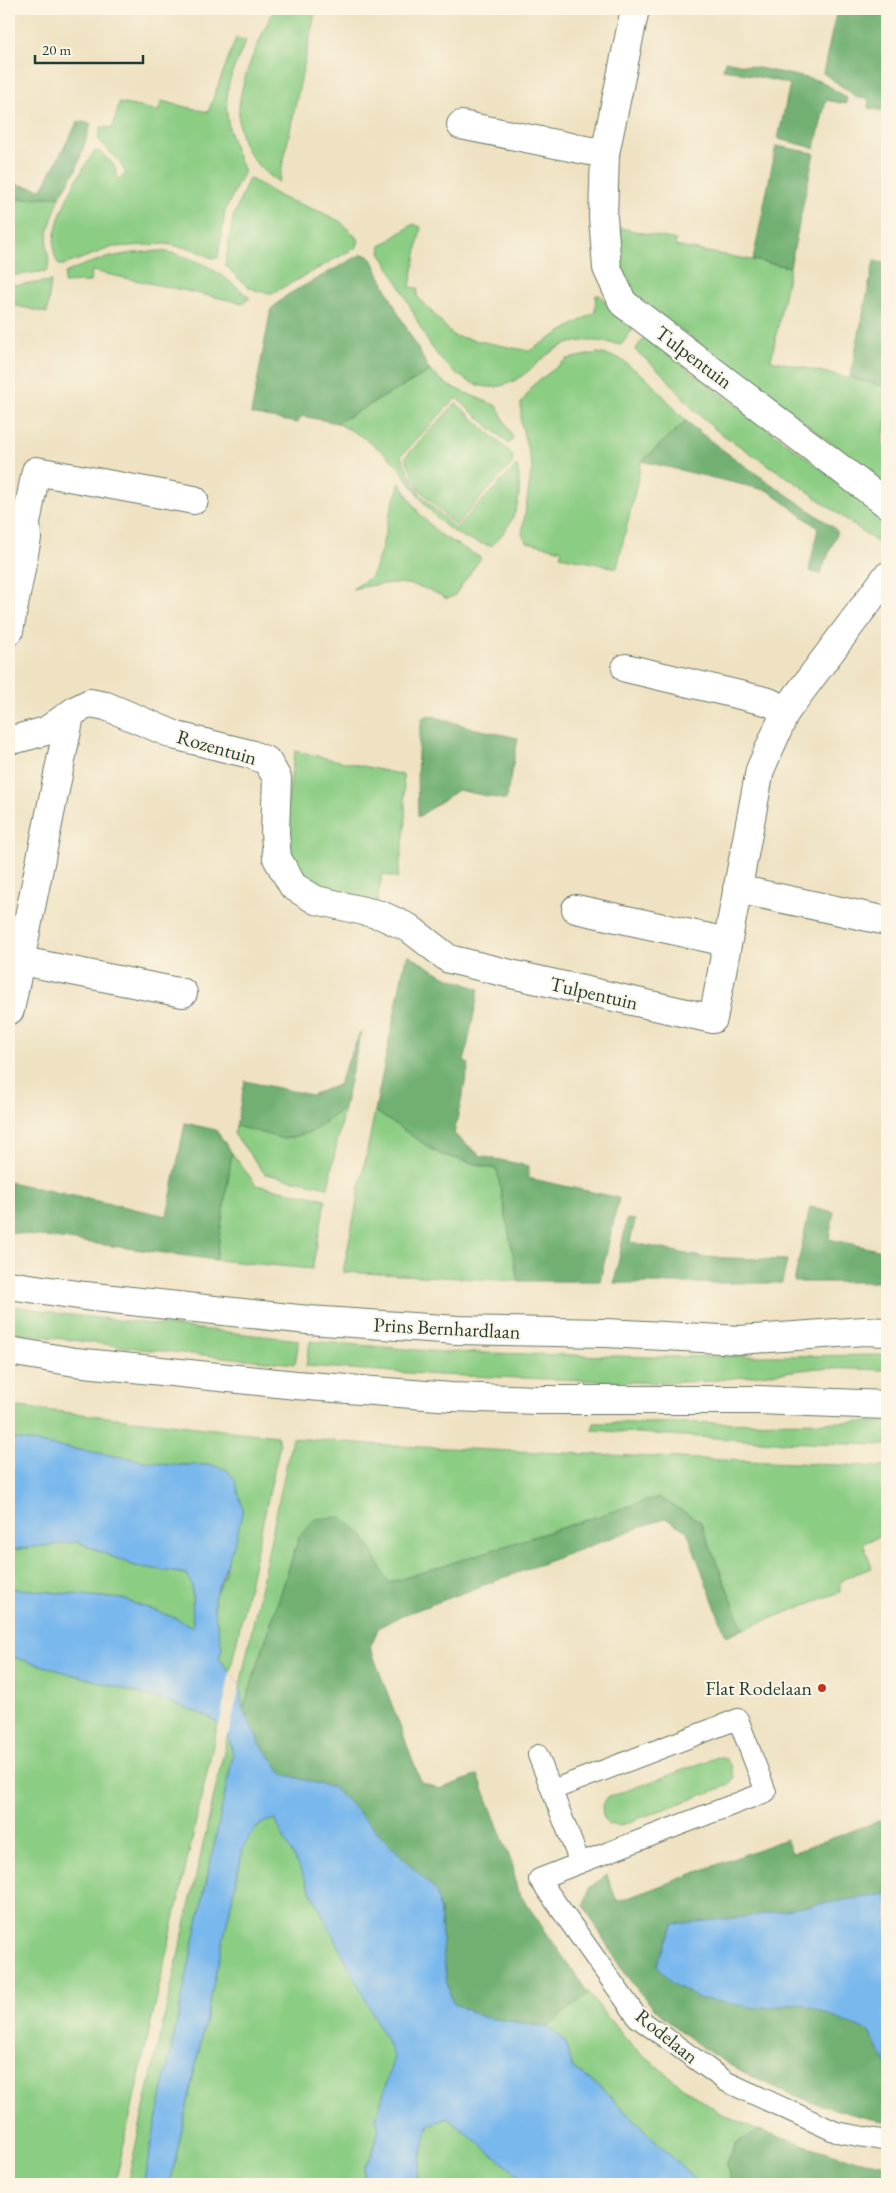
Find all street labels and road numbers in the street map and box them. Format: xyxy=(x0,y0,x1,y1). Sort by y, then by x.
street label: Tulpentuin xyxy=(650,320,738,395)
street label: Rozentuin xyxy=(174,723,260,771)
street label: Tulpentuin xyxy=(547,970,641,1016)
street label: Prins Bernhardlaan xyxy=(373,1311,521,1345)
street label: Rodelaan xyxy=(630,2003,704,2069)

